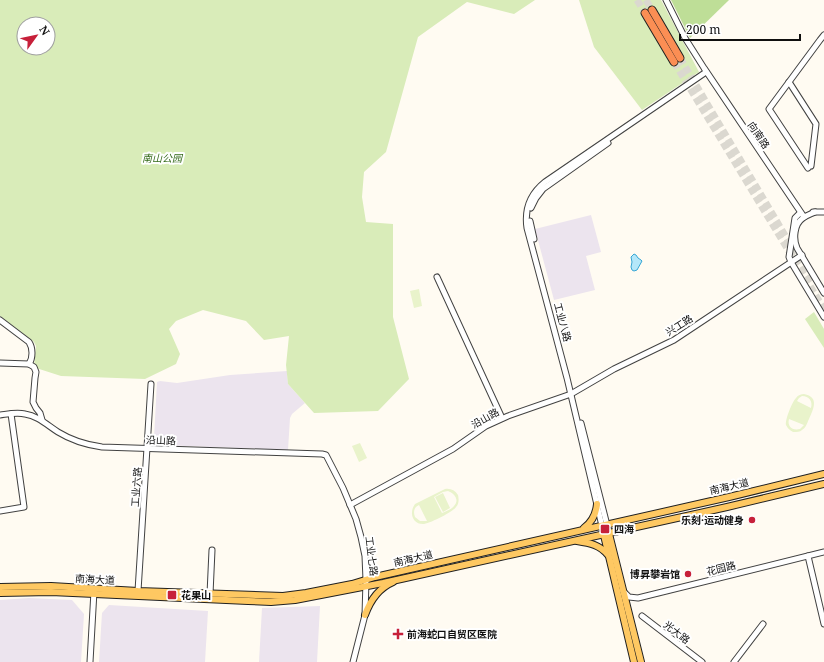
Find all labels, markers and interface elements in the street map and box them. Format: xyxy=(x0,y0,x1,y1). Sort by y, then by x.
north arrow xyxy=(16,16,56,56)
scale bar xyxy=(680,16,800,42)
text: 200 m xyxy=(686,21,721,38)
text: N xyxy=(36,23,54,38)
street label: 向南路 xyxy=(745,119,773,151)
park label: 南山公园 xyxy=(142,151,184,165)
street label: 工业八路 xyxy=(551,301,575,343)
street label: 兴工路 xyxy=(663,311,695,339)
street label: 沿山路 xyxy=(468,405,502,431)
street label: 沿山路 xyxy=(146,432,176,448)
street label: 工业六路 xyxy=(128,467,144,507)
street label: 南海大道 xyxy=(708,475,750,497)
place label: 乐刻·运动健身 xyxy=(681,513,744,527)
marker: 乐刻·运动健身 xyxy=(747,515,757,525)
place label: 四海 xyxy=(614,522,634,536)
marker: 四海 xyxy=(599,523,611,535)
street label: 工业七路 xyxy=(363,535,381,577)
street label: 南海大道 xyxy=(392,547,434,569)
street label: 花园路 xyxy=(705,558,737,578)
place label: 博昇攀岩馆 xyxy=(630,567,680,581)
marker: 博昇攀岩馆 xyxy=(683,569,693,579)
street label: 南海大道 xyxy=(75,571,115,587)
place label: 花果山 xyxy=(181,588,211,602)
marker: 花果山 xyxy=(166,589,178,601)
street label: 光大路 xyxy=(661,617,693,647)
place label: 前海蛇口自贸区医院 xyxy=(407,627,497,641)
marker: 前海蛇口自贸区医院 xyxy=(392,628,404,640)

